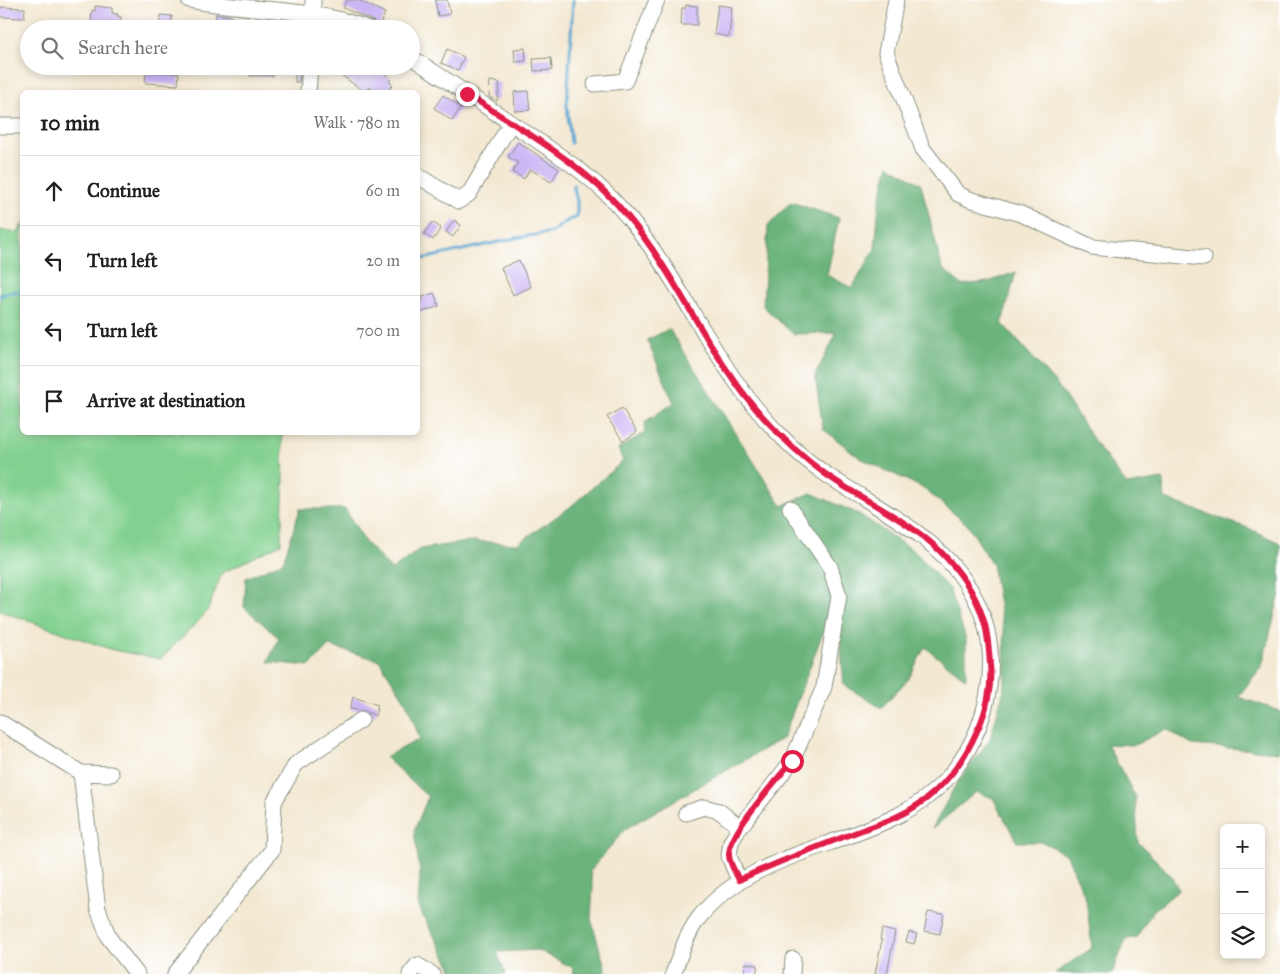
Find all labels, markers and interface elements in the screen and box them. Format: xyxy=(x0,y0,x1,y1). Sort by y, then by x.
search box xyxy=(20,20,420,75)
icon: search xyxy=(38,34,66,62)
text: Search here xyxy=(78,36,168,59)
route end xyxy=(456,83,479,106)
text: 10 min xyxy=(40,110,100,136)
text: Walk · 780 m xyxy=(313,113,400,132)
icon: ahead xyxy=(40,177,68,205)
text: Continue xyxy=(87,179,160,202)
text: 60 m xyxy=(366,181,400,200)
icon: left xyxy=(40,247,68,275)
text: Turn left xyxy=(87,249,157,272)
text: 20 m xyxy=(366,251,400,270)
icon: left xyxy=(40,317,68,345)
text: Turn left xyxy=(87,319,157,342)
text: 700 m xyxy=(356,321,400,340)
icon: arrive xyxy=(40,387,68,415)
text: Arrive at destination xyxy=(87,389,245,412)
route start xyxy=(781,750,804,773)
map controls xyxy=(1220,824,1265,959)
button: + xyxy=(1220,824,1265,869)
button: − xyxy=(1220,869,1265,914)
button: layers xyxy=(1220,914,1265,959)

